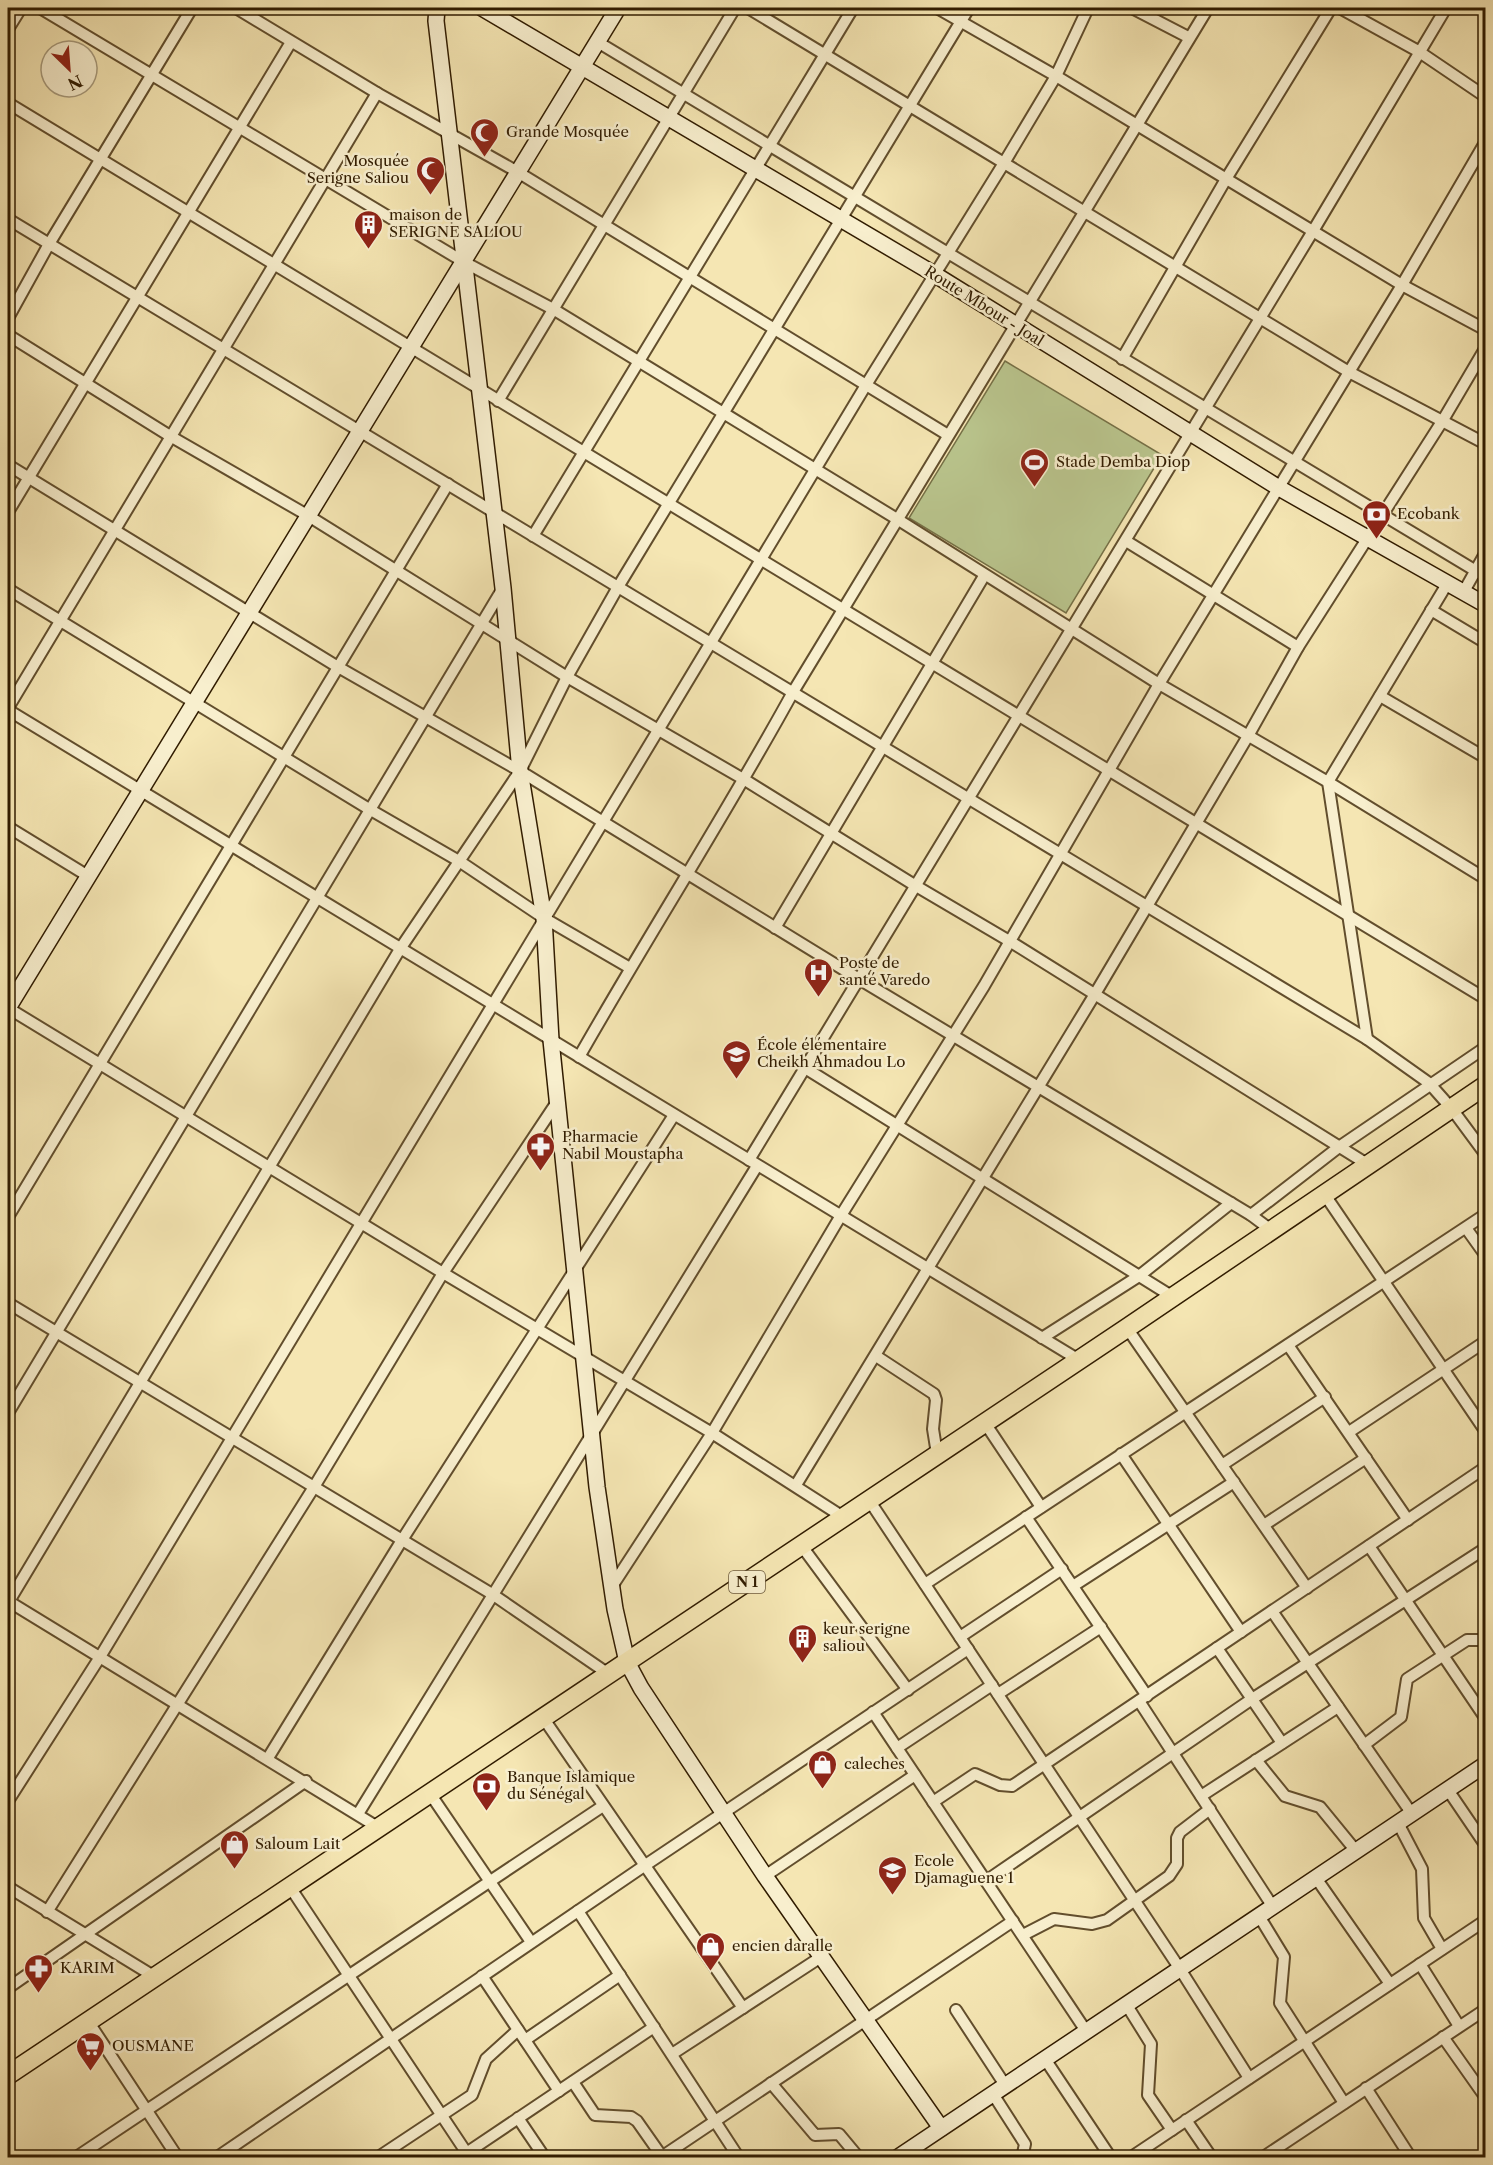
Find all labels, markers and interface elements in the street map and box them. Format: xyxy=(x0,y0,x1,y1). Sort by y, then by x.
north arrow xyxy=(39,39,99,99)
text: N xyxy=(65,71,86,95)
mosque icon: Grande Mosquée xyxy=(469,116,501,158)
place label: Grande Mosquée xyxy=(506,122,629,141)
place label: Mosquée Serigne Saliou xyxy=(307,151,409,187)
mosque icon: Mosquée Serigne Saliou xyxy=(414,154,446,196)
place label: maison de SERIGNE SALIOU xyxy=(389,205,523,241)
building icon: maison de SERIGNE SALIOU xyxy=(352,208,384,250)
street label: Route Mbour - Joal xyxy=(921,261,1048,350)
sports icon: Stade Demba Diop xyxy=(1019,446,1051,488)
place label: Stade Demba Diop xyxy=(1056,452,1190,471)
bank icon: Ecobank xyxy=(1360,498,1392,540)
place label: Ecobank xyxy=(1397,504,1461,523)
place label: Poste de santé Varedo xyxy=(839,953,930,989)
hospital icon: Poste de santé Varedo xyxy=(802,956,834,998)
place label: École élémentaire Cheikh Ahmadou Lo xyxy=(757,1035,905,1071)
school or university icon: École élémentaire Cheikh Ahmadou Lo xyxy=(720,1038,752,1080)
place label: Pharmacie Nabil Moustapha xyxy=(562,1127,684,1163)
pharmacy icon: Pharmacie Nabil Moustapha xyxy=(525,1130,557,1172)
road number: N 1 xyxy=(729,1571,765,1593)
place label: keur serigne saliou xyxy=(823,1619,910,1655)
building icon: keur serigne saliou xyxy=(786,1622,818,1664)
shop icon: caleches xyxy=(807,1748,839,1790)
place label: caleches xyxy=(844,1754,905,1773)
place label: Banque Islamique du Sénégal xyxy=(507,1767,635,1803)
bank icon: Banque Islamique du Sénégal xyxy=(470,1770,502,1812)
shop icon: Saloum Lait xyxy=(218,1828,250,1870)
place label: Saloum Lait xyxy=(255,1834,341,1853)
place label: Ecole Djamaguene 1 xyxy=(914,1851,1015,1887)
school or university icon: Ecole Djamaguene 1 xyxy=(877,1854,909,1896)
shop icon: encien daralle xyxy=(695,1930,727,1972)
place label: encien daralle xyxy=(732,1936,833,1955)
pharmacy icon: KARIM xyxy=(23,1952,55,1994)
place label: KARIM xyxy=(60,1958,115,1977)
supermarket icon: OUSMANE xyxy=(75,2030,107,2072)
place label: OUSMANE xyxy=(112,2036,194,2055)

